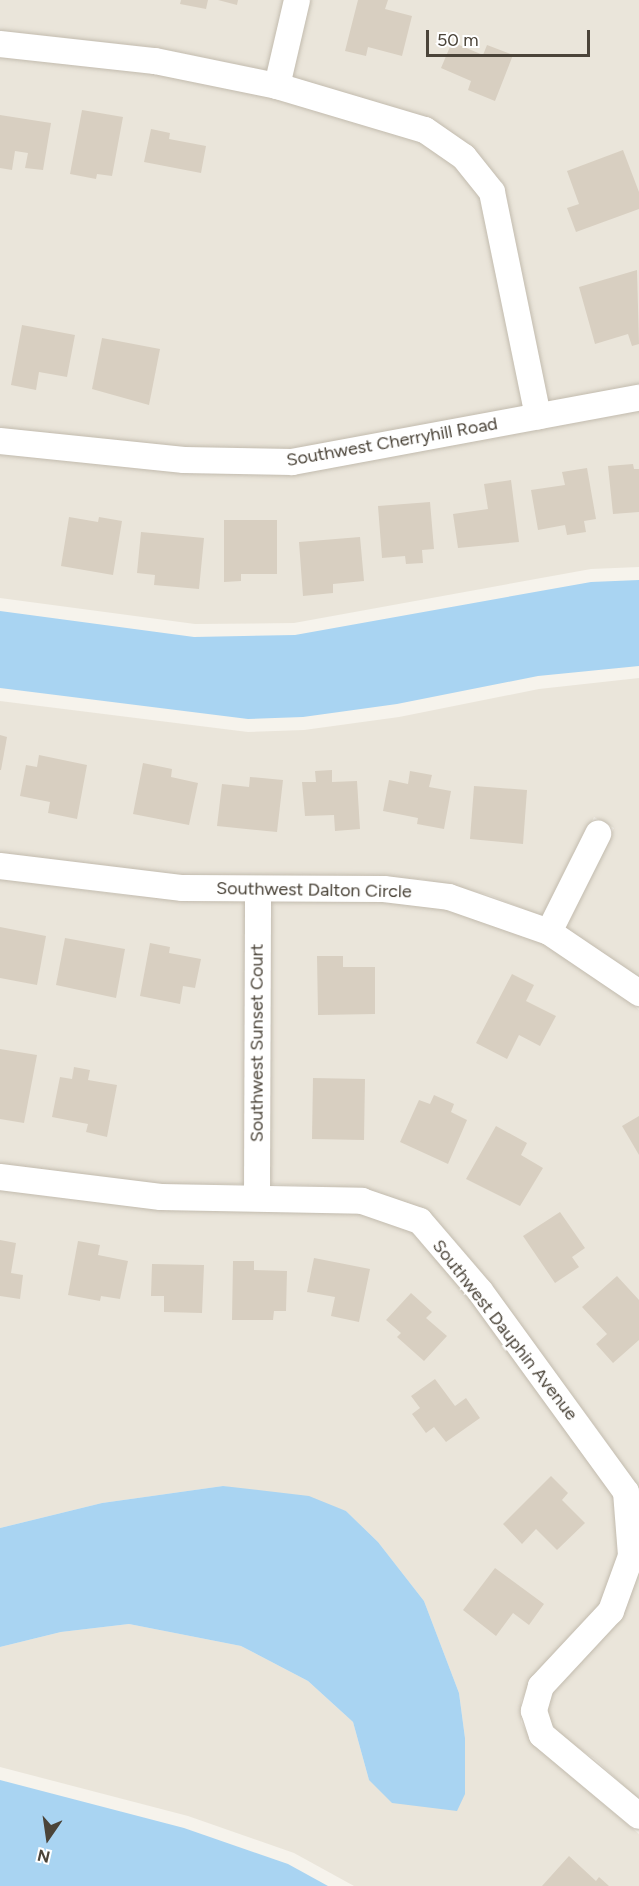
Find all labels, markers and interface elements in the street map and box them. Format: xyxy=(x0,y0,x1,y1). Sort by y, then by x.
scale bar xyxy=(429,18,592,56)
text: 50 m xyxy=(437,29,479,51)
street label: Southwest Cherryhill Road xyxy=(285,413,499,471)
street label: Southwest Dalton Circle xyxy=(216,877,412,903)
street label: Southwest Sunset Court xyxy=(246,944,268,1142)
street label: Southwest Dauphin Avenue xyxy=(428,1235,582,1425)
north arrow xyxy=(18,1808,78,1868)
text: N xyxy=(36,1845,52,1867)

